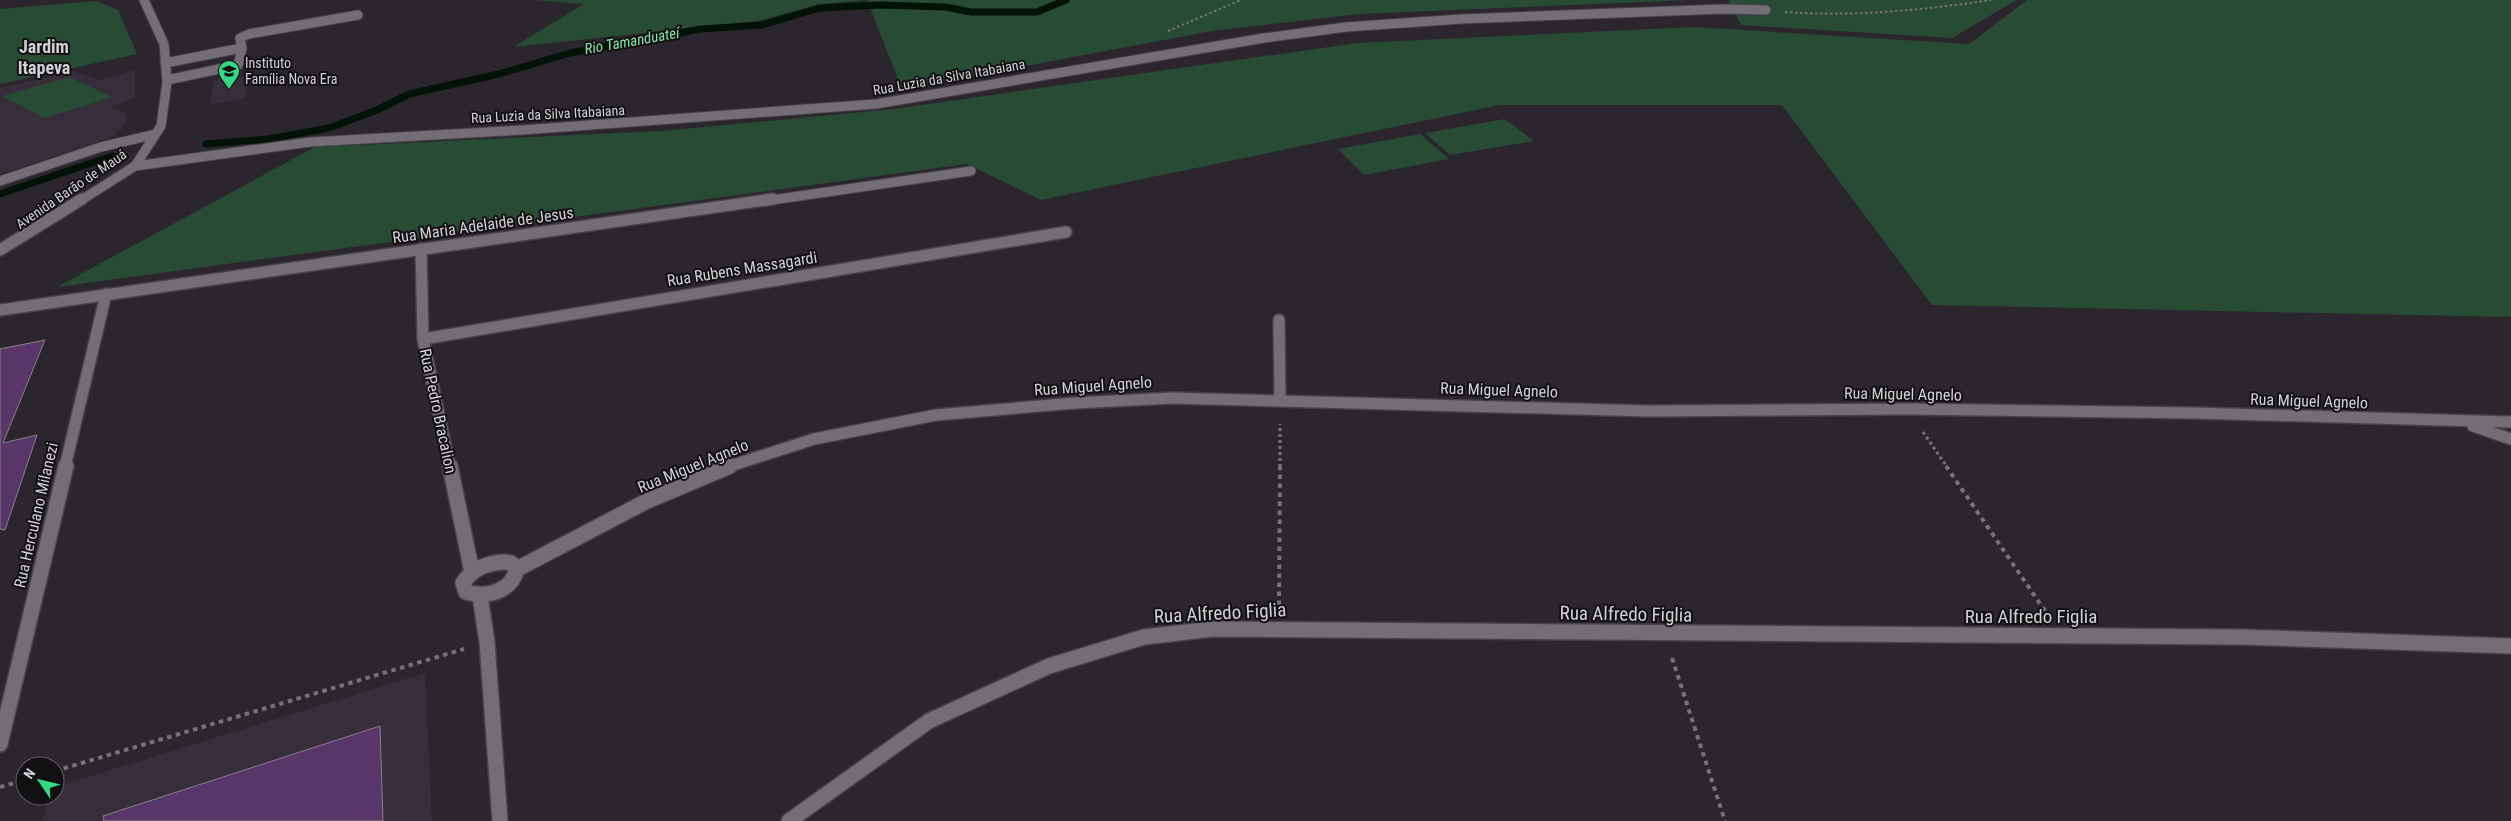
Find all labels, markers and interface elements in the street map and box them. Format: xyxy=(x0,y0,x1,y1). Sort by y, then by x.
water label: Rio Tamanduateí xyxy=(583,23,683,58)
district label: Jardim Itapeva xyxy=(18,36,70,78)
place label: Instituto Família Nova Era xyxy=(245,55,337,87)
street label: Rua Luzia da Silva Itabaiana xyxy=(872,56,1026,98)
school or university icon: Instituto Família Nova Era xyxy=(217,59,241,90)
street label: Rua Luzia da Silva Itabaiana xyxy=(471,102,625,126)
street label: Avenida Barão de Mauá xyxy=(13,146,129,232)
street label: Rua Maria Adelaide de Jesus xyxy=(391,203,575,247)
street label: Rua Rubens Massagardi xyxy=(666,248,818,290)
street label: Rua Pedro Bracalion xyxy=(415,347,461,475)
street label: Rua Miguel Agnelo xyxy=(1034,372,1152,400)
street label: Rua Miguel Agnelo xyxy=(1440,378,1558,402)
street label: Rua Miguel Agnelo xyxy=(1844,383,1962,405)
street label: Rua Miguel Agnelo xyxy=(2250,389,2368,413)
street label: Rua Miguel Agnelo xyxy=(635,435,751,497)
street label: Rua Herculano Milanezi xyxy=(10,440,62,590)
street label: Rua Alfredo Figlia xyxy=(1153,598,1287,628)
street label: Rua Alfredo Figlia xyxy=(1560,601,1692,627)
street label: Rua Alfredo Figlia xyxy=(1965,605,2097,628)
north arrow xyxy=(15,756,65,806)
text: N xyxy=(20,765,38,782)

